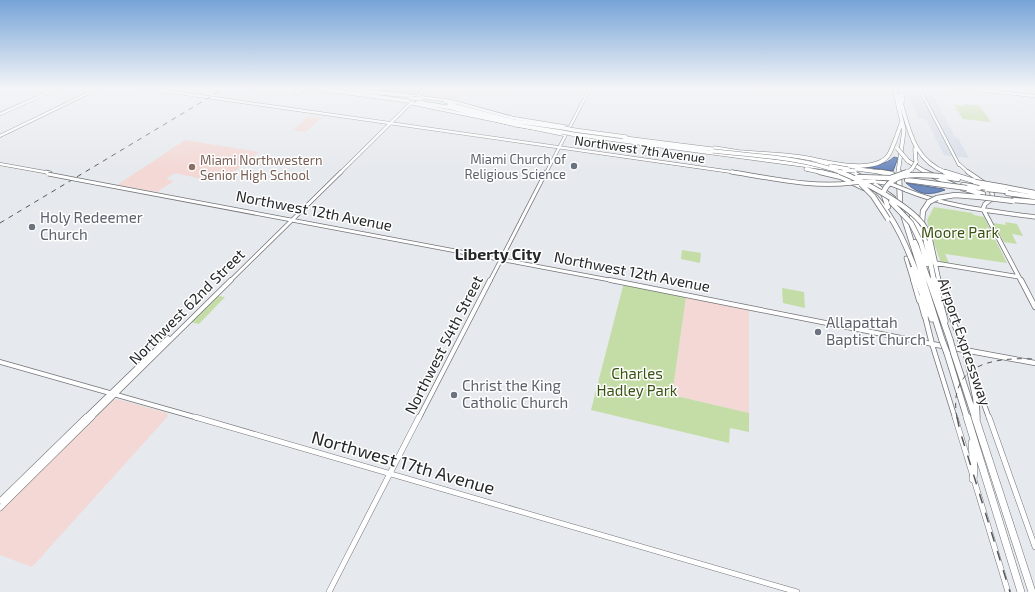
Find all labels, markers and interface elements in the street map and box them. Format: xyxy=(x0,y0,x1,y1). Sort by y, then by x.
street label: Northwest 7th Avenue xyxy=(574,132,706,166)
place label: Miami Church of Religious Science xyxy=(465,151,567,182)
place label: Miami Northwestern Senior High School xyxy=(200,152,323,183)
marker: Miami Church of Religious Science xyxy=(569,161,579,171)
marker: Miami Northwestern Senior High School xyxy=(187,162,197,172)
street label: Northwest 12th Avenue xyxy=(235,186,394,234)
place label: Holy Redeemer Church xyxy=(40,208,143,243)
marker: Holy Redeemer Church xyxy=(27,222,37,232)
park label: Moore Park xyxy=(921,223,999,241)
district label: Liberty City xyxy=(455,244,541,264)
street label: Northwest 62nd Street xyxy=(125,245,248,368)
street label: Northwest 12th Avenue xyxy=(553,247,712,295)
street label: Northwest 54th Street xyxy=(400,272,486,417)
street label: Airport Expressway xyxy=(935,275,995,408)
place label: Allapattah Baptist Church xyxy=(826,313,926,348)
marker: Allapattah Baptist Church xyxy=(813,327,823,337)
park label: Charles Hadley Park xyxy=(597,364,678,399)
place label: Christ the King Catholic Church xyxy=(462,376,568,411)
marker: Christ the King Catholic Church xyxy=(449,390,459,400)
street label: Northwest 17th Avenue xyxy=(309,425,497,499)

